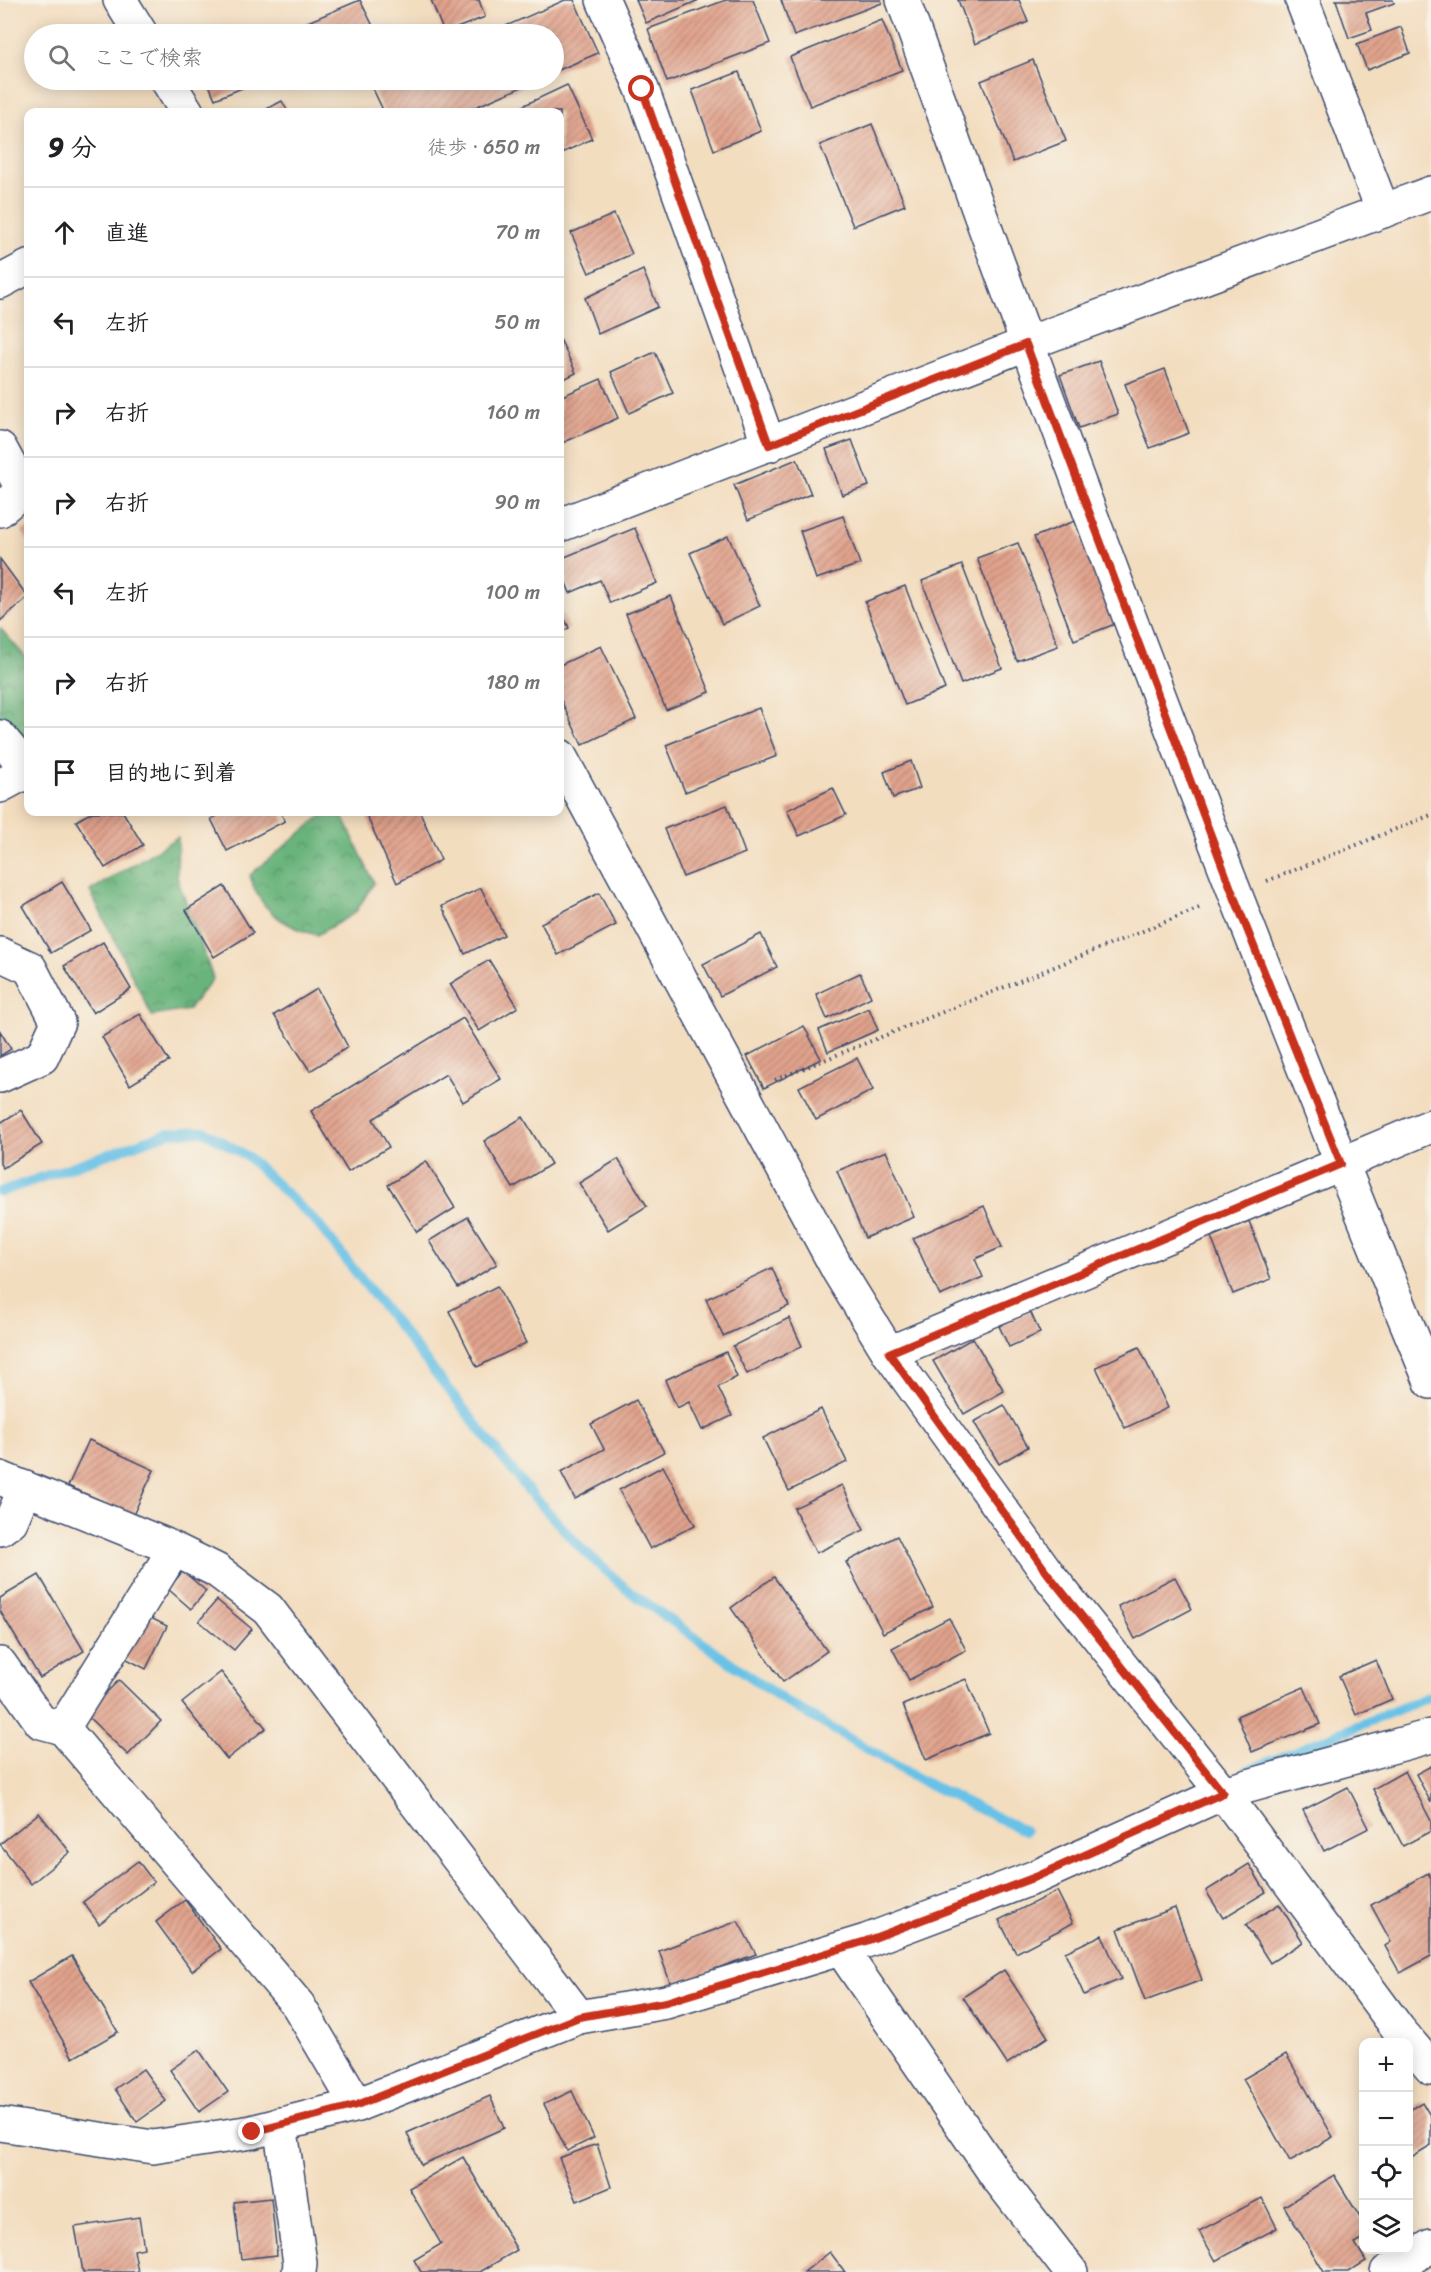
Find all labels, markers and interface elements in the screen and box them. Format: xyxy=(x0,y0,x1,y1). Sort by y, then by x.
search box xyxy=(24,24,564,90)
text: ここで検索 xyxy=(93,38,203,77)
icon: search xyxy=(45,41,78,74)
route start xyxy=(628,75,654,101)
text: 9 分 xyxy=(48,124,97,170)
text: 徒歩 · 650 m xyxy=(427,130,540,165)
text: 直進 xyxy=(105,213,149,252)
text: 70 m xyxy=(495,215,540,250)
icon: ahead xyxy=(48,216,81,249)
text: 左折 xyxy=(105,303,149,342)
text: 50 m xyxy=(495,305,540,340)
icon: left xyxy=(48,306,81,339)
text: 右折 xyxy=(105,393,149,432)
text: 160 m xyxy=(487,395,540,430)
icon: right xyxy=(48,396,81,429)
text: 右折 xyxy=(105,483,149,522)
text: 90 m xyxy=(495,485,540,520)
icon: right xyxy=(48,486,81,519)
text: 左折 xyxy=(105,573,149,612)
text: 100 m xyxy=(486,575,540,610)
icon: left xyxy=(48,576,81,609)
text: 右折 xyxy=(105,663,149,702)
text: 180 m xyxy=(486,665,540,700)
icon: right xyxy=(48,666,81,699)
text: 目的地に到着 xyxy=(105,753,237,792)
icon: arrive xyxy=(48,756,81,789)
map controls xyxy=(1359,2038,1413,2254)
button: + xyxy=(1359,2038,1413,2092)
button: − xyxy=(1359,2092,1413,2146)
route end xyxy=(238,2118,264,2144)
button: locate xyxy=(1359,2146,1413,2200)
button: layers xyxy=(1359,2200,1413,2254)

